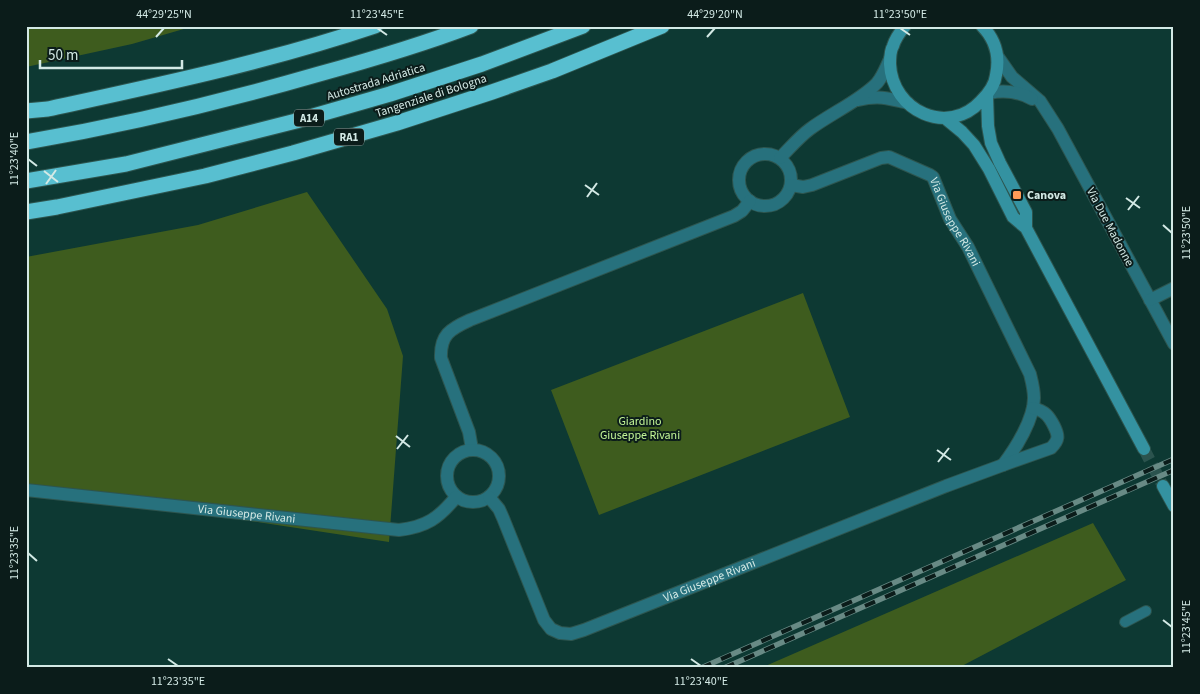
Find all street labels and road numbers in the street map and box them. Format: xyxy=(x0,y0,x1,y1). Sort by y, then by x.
street label: Autostrada Adriatica xyxy=(325,59,427,105)
street label: Tangenziale di Bologna xyxy=(373,70,489,122)
road number: A14 xyxy=(294,110,324,126)
road number: RA1 xyxy=(334,128,364,146)
street label: Via Giuseppe Rivani xyxy=(926,175,985,269)
street label: Via Due Madonne xyxy=(1082,185,1138,269)
street label: Via Giuseppe Rivani xyxy=(197,500,296,527)
street label: Via Giuseppe Rivani xyxy=(661,554,758,606)

